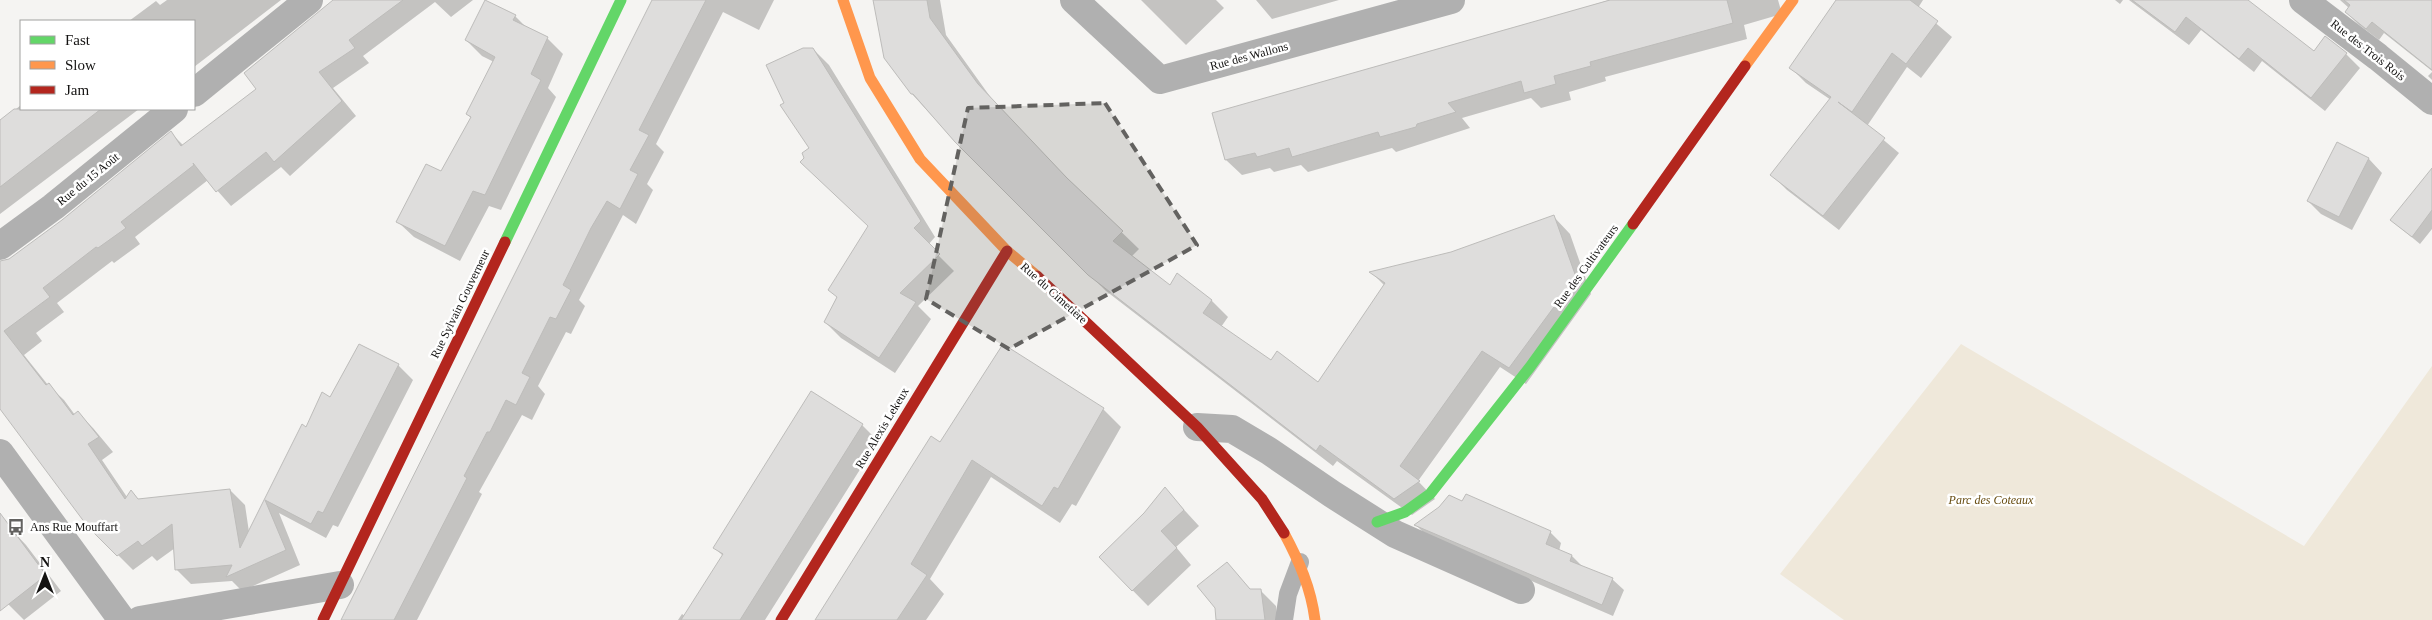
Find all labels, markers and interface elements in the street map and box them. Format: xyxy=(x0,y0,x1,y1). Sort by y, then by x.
street label: Rue des Trois Rois xyxy=(2328,16,2408,84)
legend xyxy=(20,20,195,110)
text: Fast xyxy=(65,32,91,48)
street label: Rue des Wallons xyxy=(1208,39,1290,73)
text: Slow xyxy=(65,57,96,73)
text: Jam xyxy=(65,82,89,98)
street label: Rue du 15 Août xyxy=(54,149,122,208)
street label: Rue des Cultivateurs xyxy=(1551,221,1621,311)
street label: Rue Sylvain Gouverneur xyxy=(428,247,492,361)
street label: Rue du Cimetière xyxy=(1018,259,1090,327)
street label: Rue Alexis Lekeux xyxy=(852,385,912,471)
park label: Parc des Coteaux xyxy=(1948,493,2034,507)
bus stop icon: Ans Rue Mouffart xyxy=(6,517,26,537)
place label: Ans Rue Mouffart xyxy=(30,520,118,534)
north arrow xyxy=(20,550,70,600)
text: N xyxy=(40,555,50,570)

